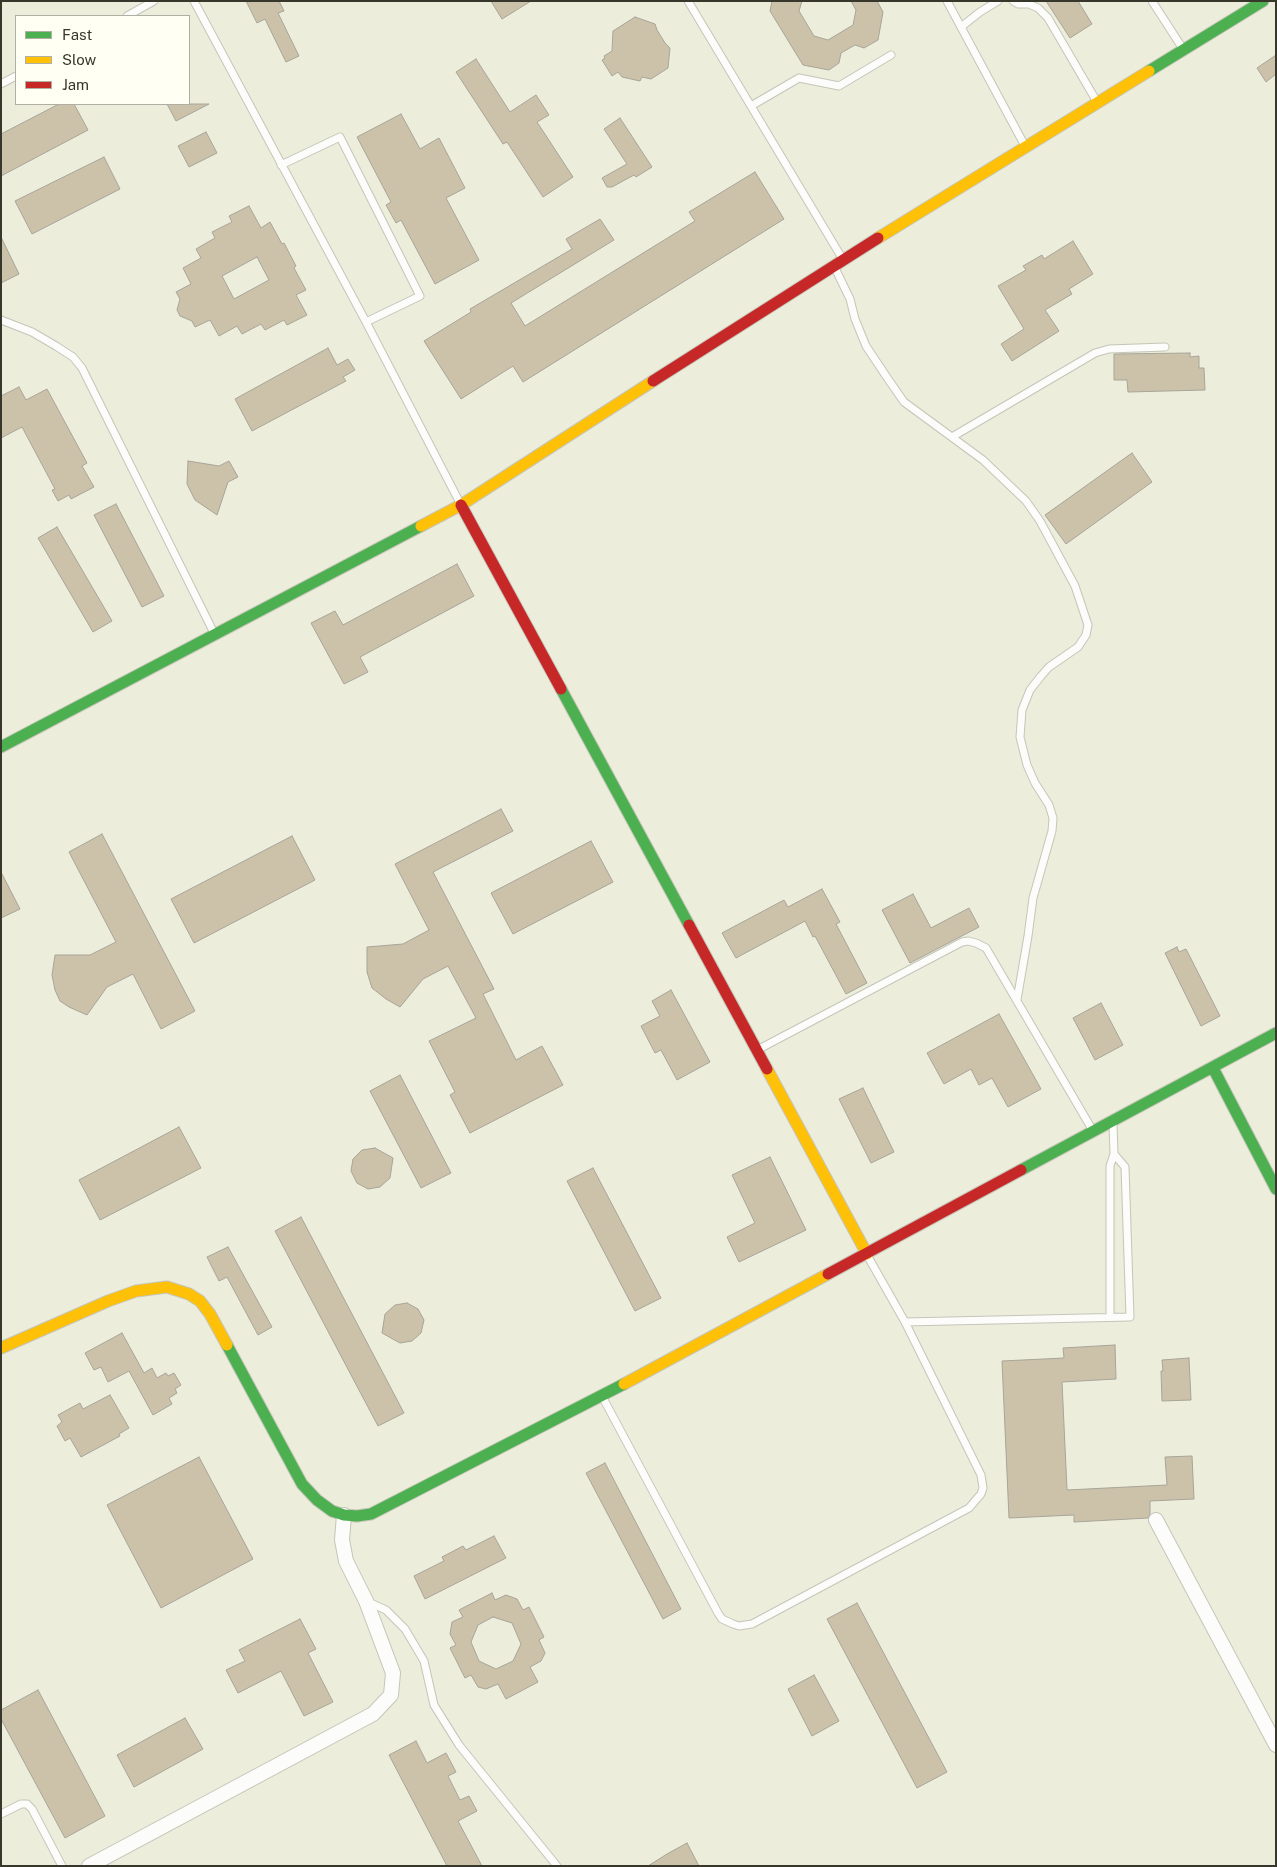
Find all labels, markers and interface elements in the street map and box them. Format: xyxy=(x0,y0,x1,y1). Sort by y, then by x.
legend xyxy=(15,15,190,105)
text: Fast xyxy=(62,26,92,43)
text: Slow xyxy=(62,51,96,68)
text: Jam xyxy=(62,76,89,93)

